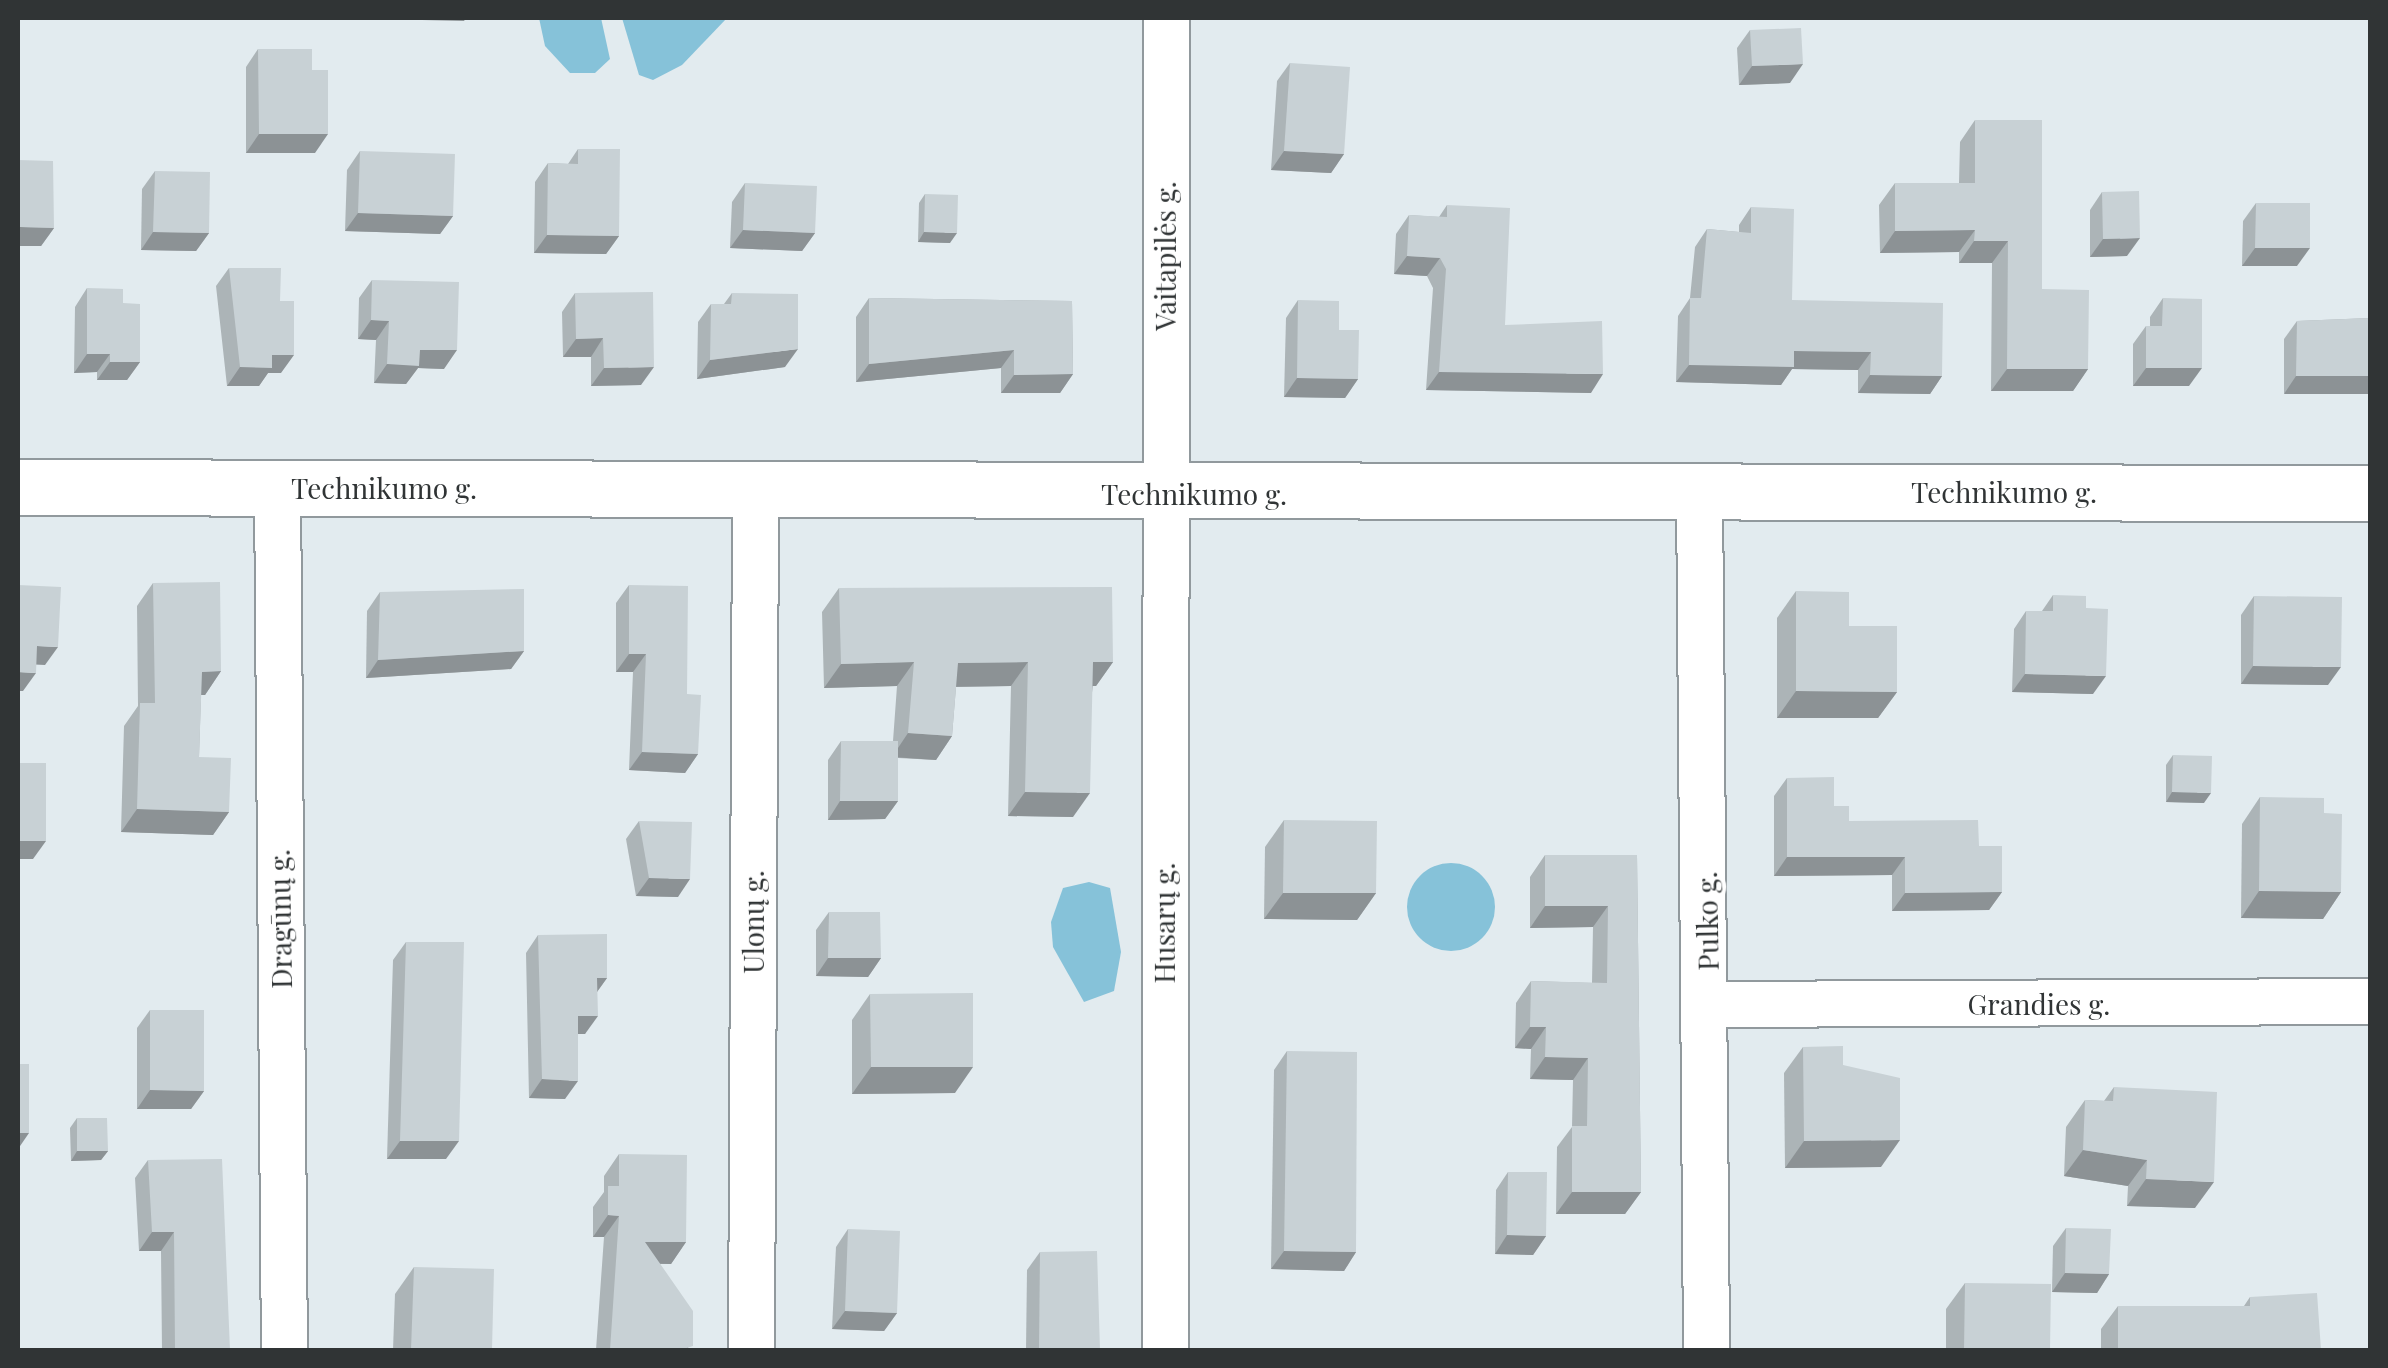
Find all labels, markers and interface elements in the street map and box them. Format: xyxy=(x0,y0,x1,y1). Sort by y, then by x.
street label: Vaitapilės g. xyxy=(1148,181,1182,331)
street label: Technikumo g. xyxy=(291,471,477,505)
street label: Technikumo g. xyxy=(1911,475,2097,509)
street label: Technikumo g. xyxy=(1101,477,1287,511)
street label: Dragūnų g. xyxy=(262,849,298,989)
street label: Husarų g. xyxy=(1147,862,1181,984)
street label: Ulonų g. xyxy=(736,870,770,974)
street label: Pulko g. xyxy=(1689,871,1725,971)
street label: Grandies g. xyxy=(1968,987,2110,1021)

